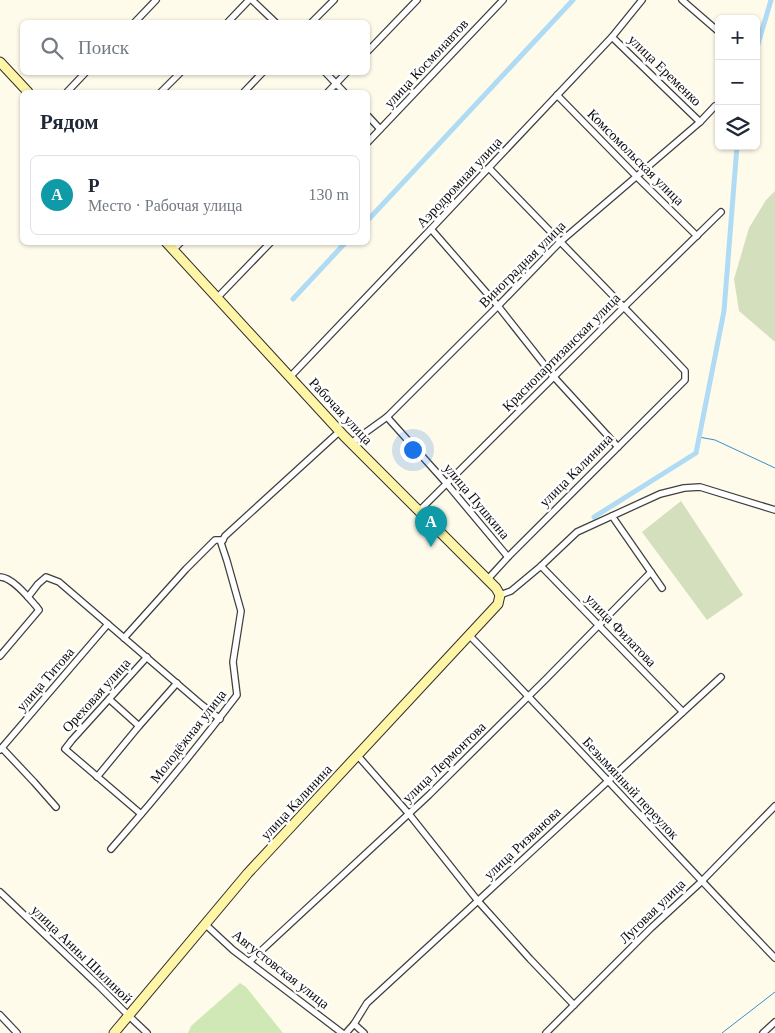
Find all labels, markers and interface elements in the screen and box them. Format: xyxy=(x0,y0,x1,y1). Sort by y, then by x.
map controls xyxy=(715,15,760,150)
button: + xyxy=(715,15,760,60)
street label: улица Космонавтов xyxy=(381,16,472,111)
search box xyxy=(20,20,370,75)
street label: улица Еременко xyxy=(625,32,704,109)
icon: search xyxy=(38,34,66,62)
text: Поиск xyxy=(78,37,129,58)
button: − xyxy=(715,60,760,105)
button: layers xyxy=(715,105,760,150)
street label: Комсомольская улица xyxy=(584,106,687,209)
text: Рядом xyxy=(40,110,99,134)
street label: Аэродромная улица xyxy=(414,134,506,230)
text: Р xyxy=(88,175,100,196)
text: A xyxy=(51,186,63,203)
text: 130 m xyxy=(309,186,349,203)
text: Место · Рабочая улица xyxy=(88,197,242,214)
street label: Виноградная улица xyxy=(476,218,569,311)
street label: Краснопартизанская улица xyxy=(499,290,624,414)
street label: Рабочая улица xyxy=(306,375,376,448)
street label: улица Калинина xyxy=(537,430,616,510)
your location xyxy=(400,437,426,463)
street label: улица Пушкина xyxy=(441,461,513,543)
pin: A xyxy=(415,506,447,547)
street label: улица Филатова xyxy=(582,591,660,670)
street label: улица Титова xyxy=(14,644,78,714)
street label: Ореховая улица xyxy=(59,655,134,735)
street label: Молодёжная улица xyxy=(147,686,230,786)
street label: улица Лермонтова xyxy=(400,718,489,806)
street label: Безымянный переулок xyxy=(580,734,682,843)
street label: улица Калинина xyxy=(258,761,335,843)
street label: улица Ризванова xyxy=(481,804,564,882)
street label: Луговая улица xyxy=(616,876,689,947)
street label: улица Анны Шилиной xyxy=(28,902,135,1007)
street label: Августовская улица xyxy=(229,927,333,1012)

